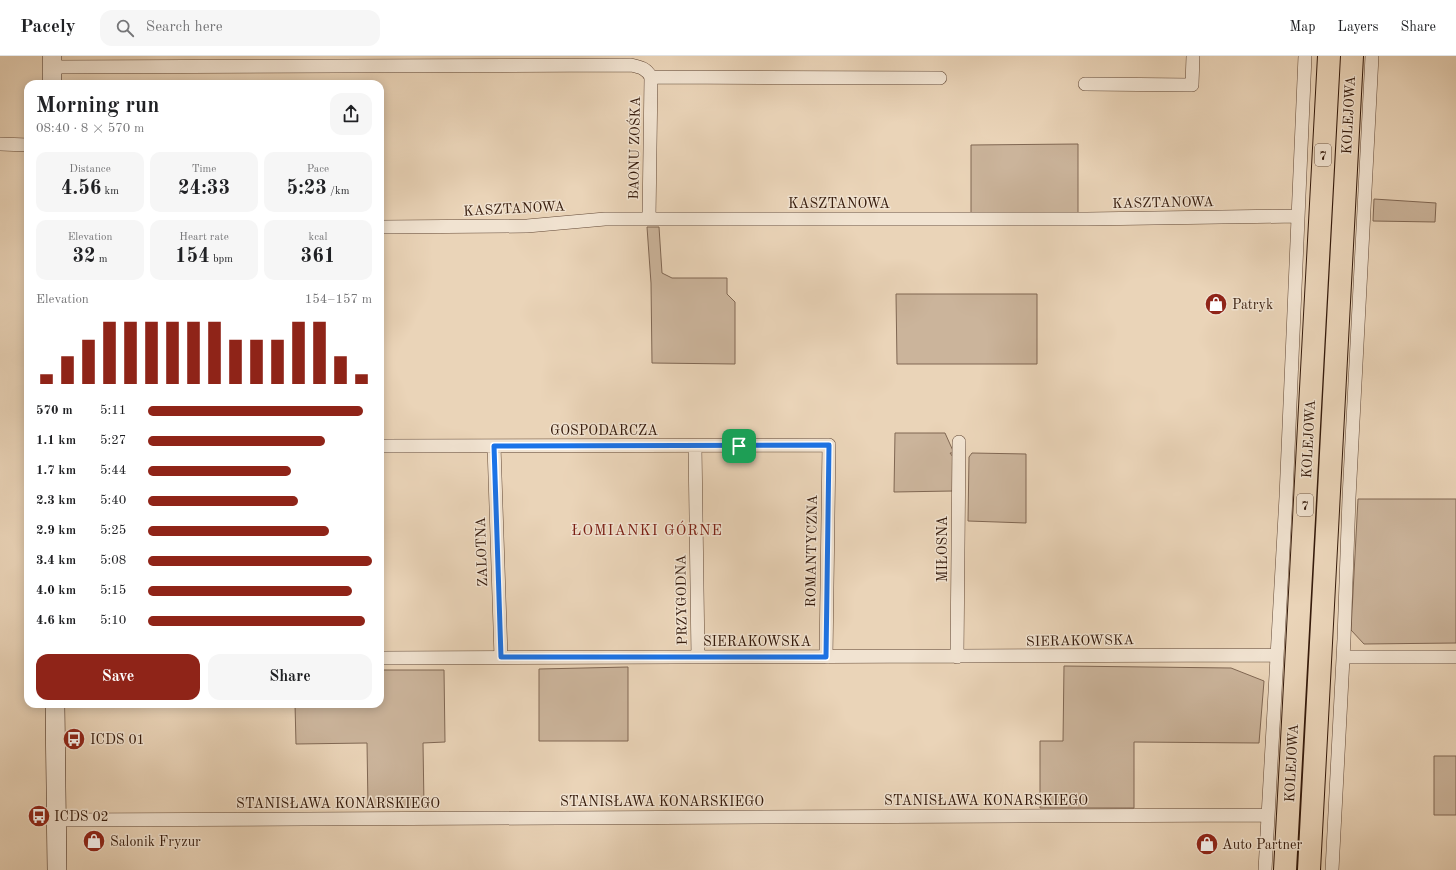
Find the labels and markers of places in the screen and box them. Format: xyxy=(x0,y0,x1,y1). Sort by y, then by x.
shop icon: Patryk xyxy=(1203,291,1229,317)
place label: Patryk xyxy=(1232,298,1273,312)
pin xyxy=(722,429,756,463)
bus stop icon: ICDS 01 xyxy=(61,726,87,752)
place label: ICDS 01 xyxy=(90,733,145,747)
bus stop icon: ICDS 02 xyxy=(26,803,52,829)
place label: ICDS 02 xyxy=(54,810,109,824)
shop icon: Salonik Fryzur xyxy=(81,828,107,854)
shop icon: Auto Partner xyxy=(1194,831,1220,857)
place label: Salonik Fryzur xyxy=(110,835,201,849)
place label: Auto Partner xyxy=(1222,838,1302,852)

